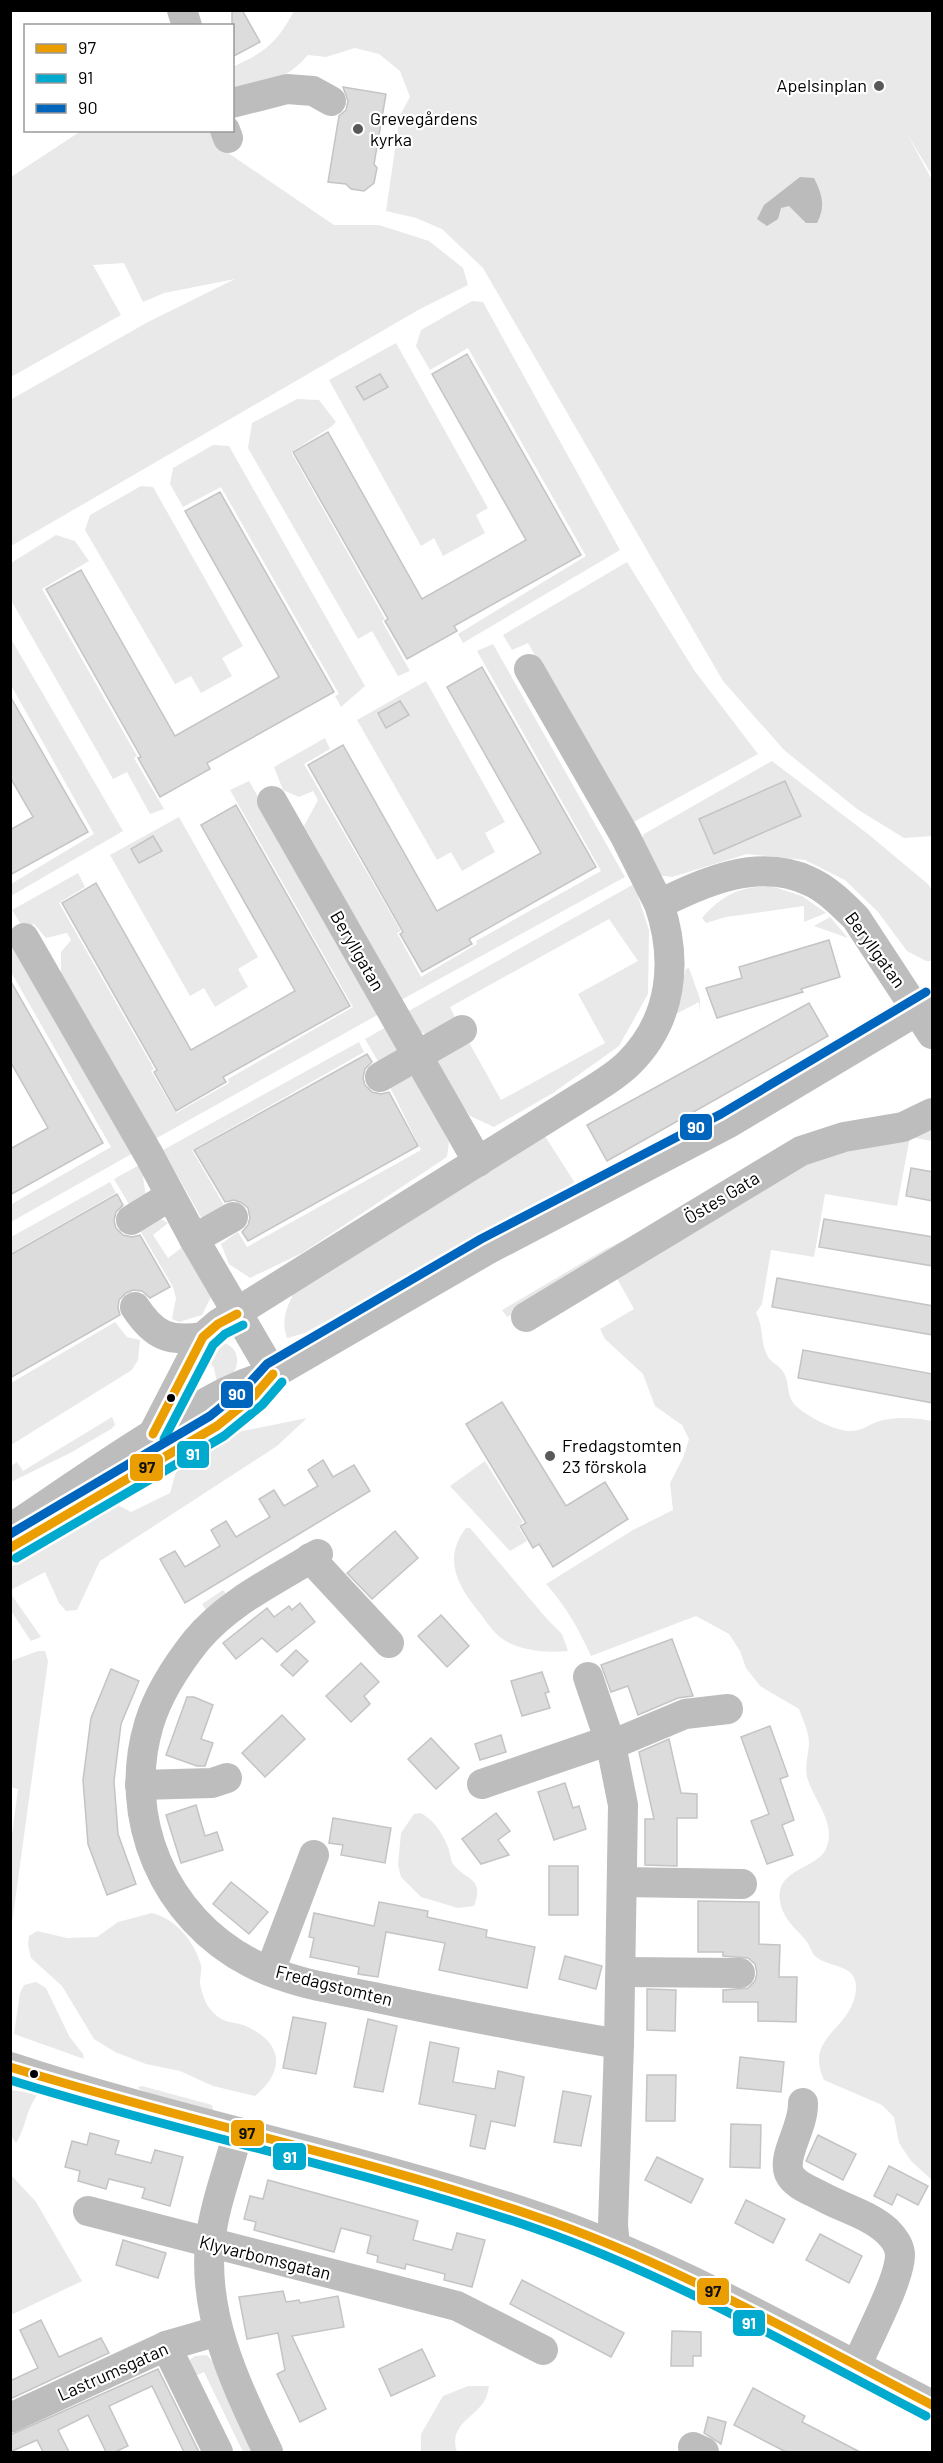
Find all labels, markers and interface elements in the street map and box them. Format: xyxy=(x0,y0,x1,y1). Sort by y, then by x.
legend xyxy=(24,24,234,132)
text: 97 xyxy=(78,36,96,58)
text: 91 xyxy=(78,66,93,88)
place label: Apelsinplan xyxy=(777,74,867,96)
marker: Apelsinplan xyxy=(872,79,886,93)
text: 90 xyxy=(78,96,98,118)
place label: Grevegårdens kyrka xyxy=(370,107,478,150)
marker: Grevegårdens kyrka xyxy=(351,122,365,136)
street label: Beryllgatan xyxy=(326,907,390,994)
street label: Beryllgatan xyxy=(841,907,911,992)
line badge: 90 xyxy=(679,1113,713,1141)
text: 90 xyxy=(687,1117,705,1136)
street label: Östes Gata xyxy=(680,1166,763,1228)
line badge: 90 xyxy=(220,1380,254,1409)
text: 90 xyxy=(228,1384,246,1403)
unlabelled marker xyxy=(165,1392,177,1404)
place label: Fredagstomten 23 förskola xyxy=(562,1434,682,1477)
line badge: 91 xyxy=(176,1440,210,1469)
text: 91 xyxy=(186,1444,200,1463)
marker: Fredagstomten 23 förskola xyxy=(543,1449,557,1463)
line badge: 97 xyxy=(129,1453,164,1482)
text: 97 xyxy=(139,1457,155,1476)
street label: Fredagstomten xyxy=(273,1960,395,2010)
unlabelled marker xyxy=(28,2068,40,2080)
line badge: 97 xyxy=(230,2119,265,2147)
text: 97 xyxy=(239,2123,255,2142)
line badge: 91 xyxy=(272,2142,307,2171)
text: 91 xyxy=(283,2147,297,2166)
street label: Klyvarbomsgatan xyxy=(197,2230,333,2284)
line badge: 97 xyxy=(696,2277,730,2306)
text: 97 xyxy=(705,2281,721,2300)
line badge: 91 xyxy=(732,2309,766,2337)
text: 91 xyxy=(742,2313,756,2332)
street label: Lastrumsgatan xyxy=(54,2337,171,2405)

